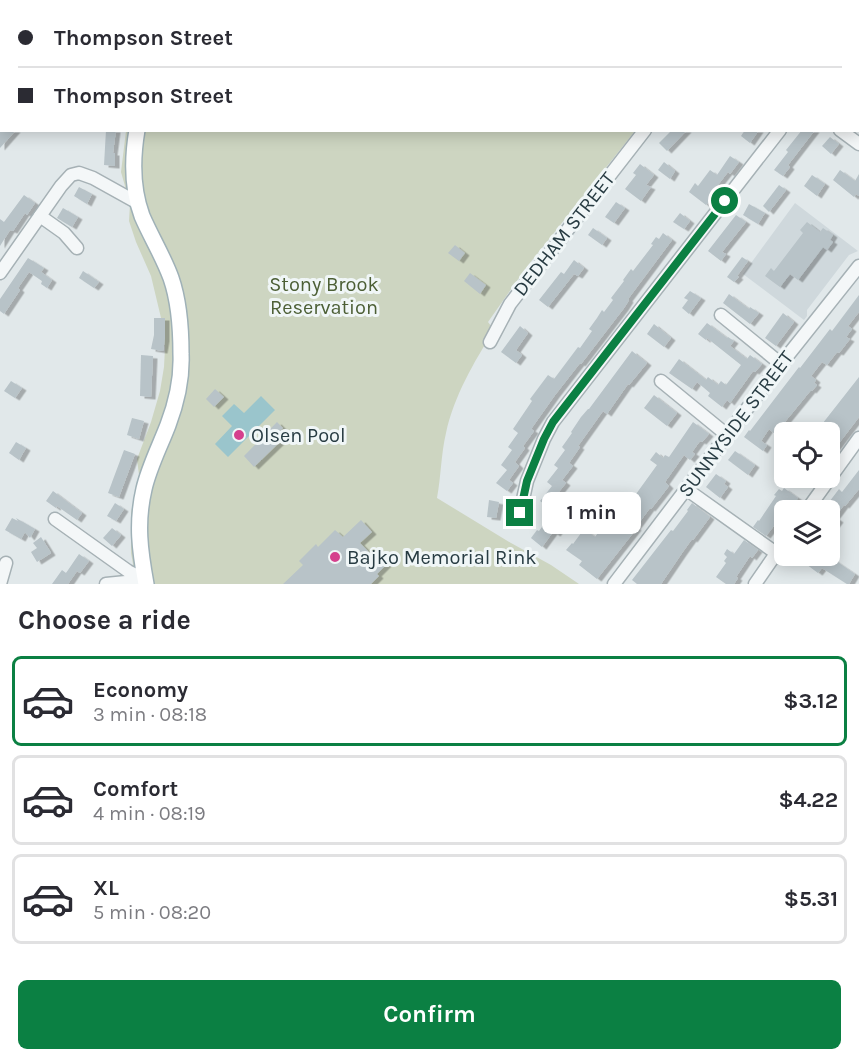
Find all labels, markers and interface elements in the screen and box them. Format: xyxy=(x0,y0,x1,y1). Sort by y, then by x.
text: Thompson Street xyxy=(54,25,233,51)
text: Thompson Street xyxy=(54,83,233,109)
street label: DEDHAM STREET xyxy=(508,167,620,301)
route start xyxy=(711,187,738,214)
park label: Stony Brook Reservation xyxy=(269,273,379,319)
street label: SUNNYSIDE STREET xyxy=(674,347,798,501)
map controls xyxy=(774,422,840,566)
button: locate xyxy=(774,422,840,488)
place label: Olsen Pool xyxy=(251,424,346,447)
marker: Olsen Pool xyxy=(232,428,246,442)
callout: 1 min xyxy=(541,492,640,534)
route end xyxy=(506,499,533,526)
button: layers xyxy=(774,500,840,566)
text: 1 min xyxy=(566,501,617,524)
place label: Bajko Memorial Rink xyxy=(347,546,537,569)
marker: Bajko Memorial Rink xyxy=(328,550,342,564)
text: Choose a ride xyxy=(18,604,191,636)
icon: car xyxy=(21,674,75,728)
text: Economy xyxy=(93,677,188,703)
text: $3.12 xyxy=(783,688,838,714)
text: 3 min · 08:18 xyxy=(93,703,207,726)
icon: car xyxy=(21,773,75,827)
text: Comfort xyxy=(93,776,178,802)
text: $4.22 xyxy=(778,787,838,813)
text: 4 min · 08:19 xyxy=(93,802,206,825)
icon: car xyxy=(21,872,75,926)
text: XL xyxy=(93,875,119,901)
text: $5.31 xyxy=(784,886,838,912)
text: 5 min · 08:20 xyxy=(93,901,211,924)
button: Confirm xyxy=(18,980,841,1049)

